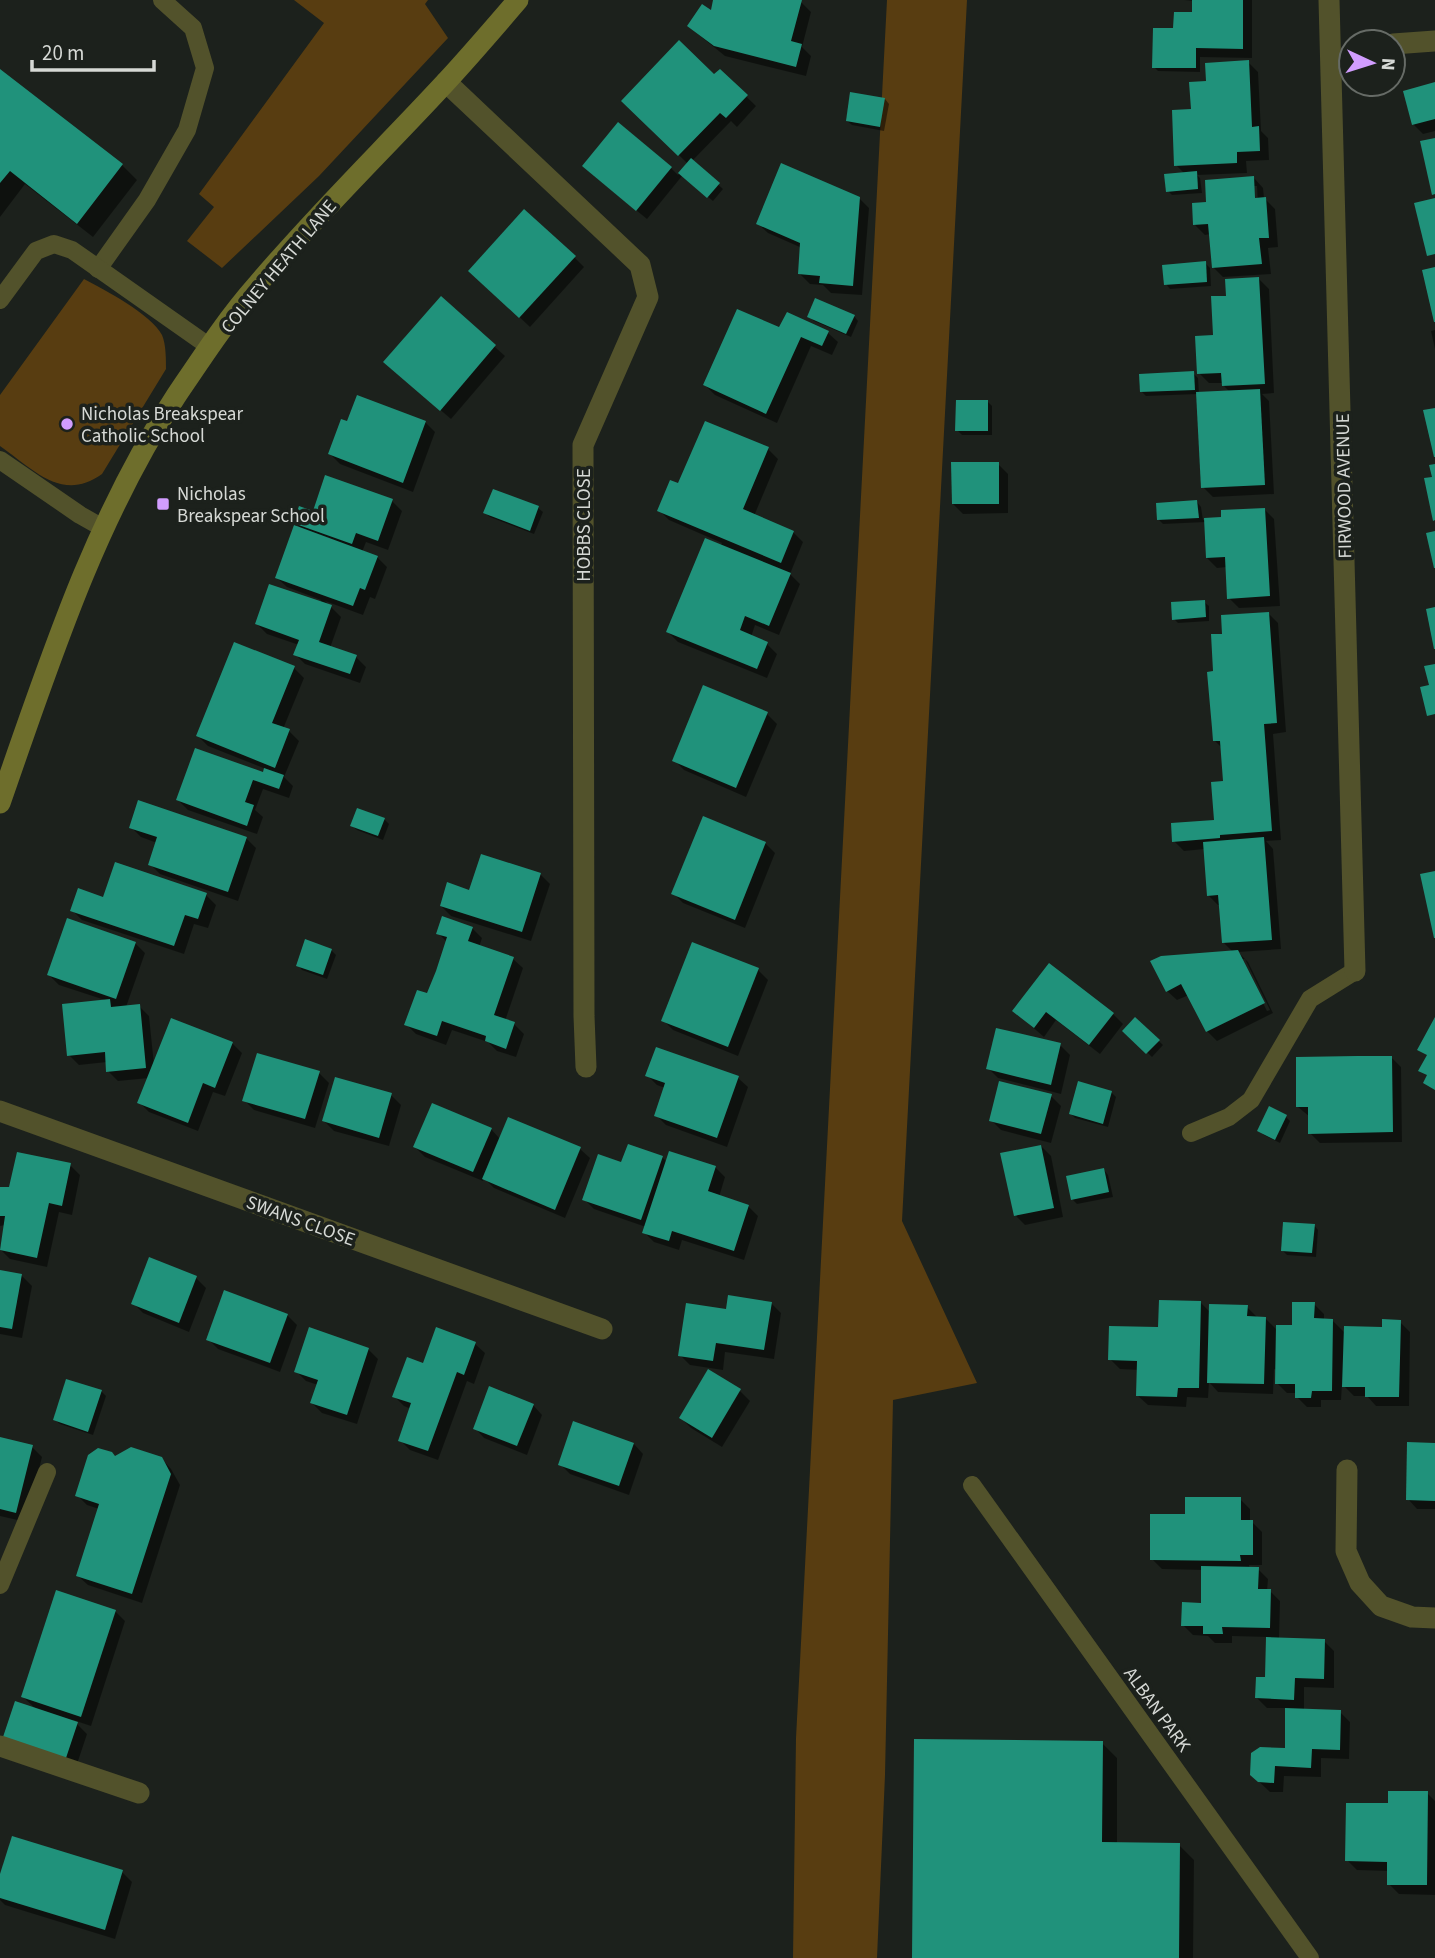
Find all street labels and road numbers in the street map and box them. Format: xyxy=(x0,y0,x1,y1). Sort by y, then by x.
street label: COLNEY HEATH LANE xyxy=(215,194,343,340)
street label: FIRWOOD AVENUE xyxy=(1330,413,1359,559)
street label: HOBBS CLOSE xyxy=(571,468,598,582)
street label: SWANS CLOSE xyxy=(242,1189,359,1254)
street label: ALBAN PARK xyxy=(1117,1662,1197,1758)

